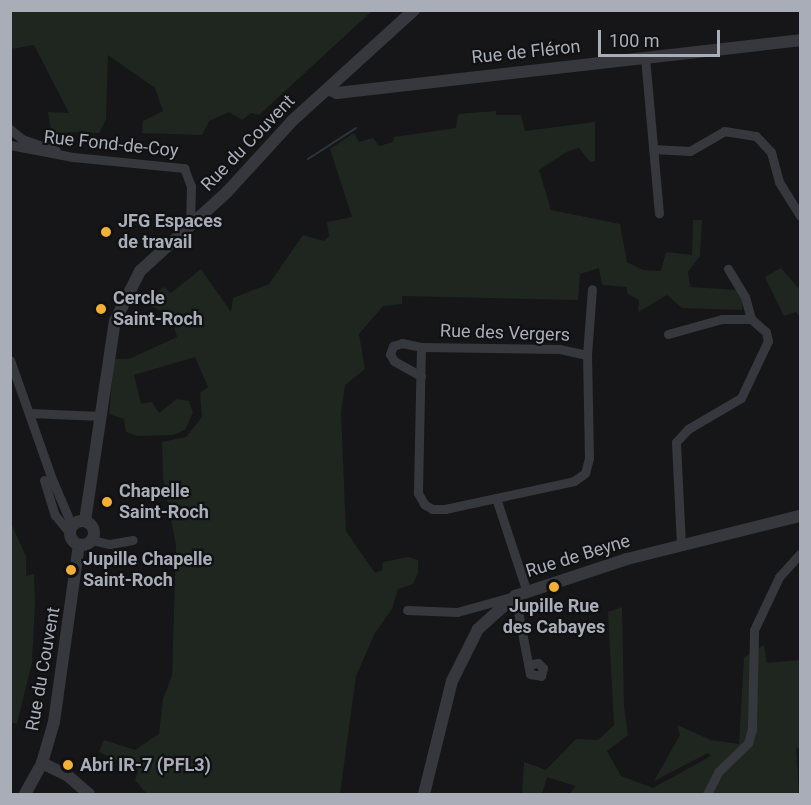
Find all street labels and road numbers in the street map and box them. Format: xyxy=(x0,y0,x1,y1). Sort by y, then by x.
street label: Rue de Fléron xyxy=(471,36,581,68)
street label: Rue du Couvent xyxy=(197,90,299,196)
street label: Rue Fond-de-Coy xyxy=(43,126,179,162)
street label: Rue des Vergers xyxy=(440,320,570,346)
street label: Rue de Beyne xyxy=(523,530,633,582)
street label: Rue du Couvent xyxy=(21,605,65,733)

